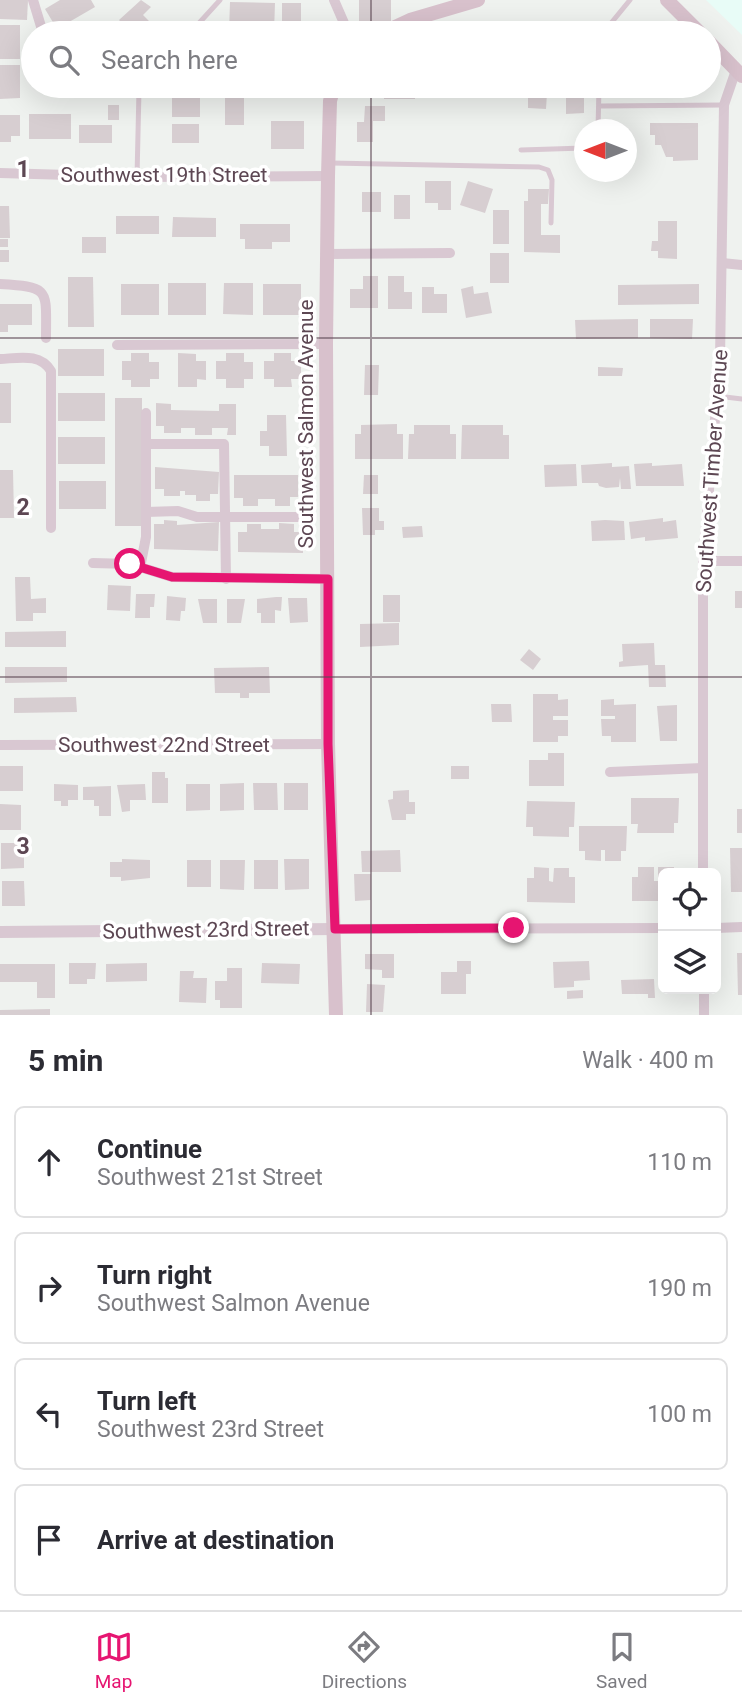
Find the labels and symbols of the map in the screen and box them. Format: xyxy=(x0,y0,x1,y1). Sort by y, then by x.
north arrow xyxy=(574,119,637,182)
text: 1 xyxy=(16,156,30,183)
street label: Southwest 19th Street xyxy=(61,163,268,187)
street label: Southwest Salmon Avenue xyxy=(294,299,318,549)
street label: Southwest Timber Avenue xyxy=(692,349,732,593)
text: 2 xyxy=(16,494,30,521)
route start xyxy=(114,548,145,579)
street label: Southwest 22nd Street xyxy=(58,733,270,757)
text: 3 xyxy=(16,833,30,860)
route end xyxy=(498,912,529,943)
street label: Southwest 23rd Street xyxy=(102,916,310,944)

